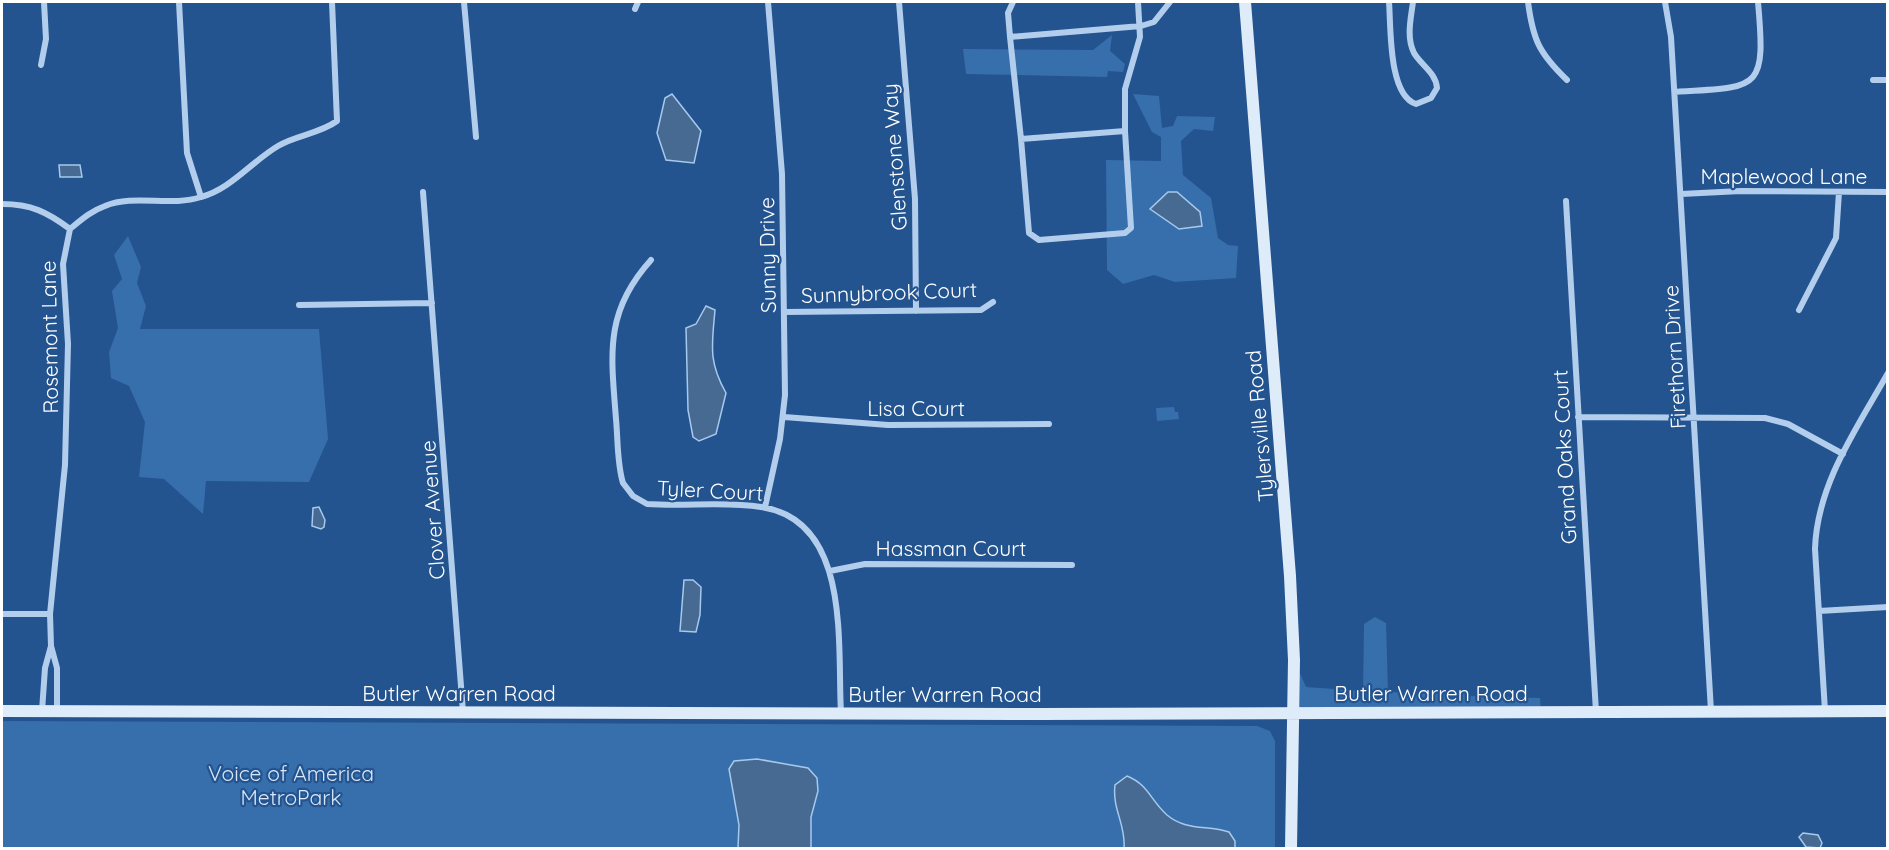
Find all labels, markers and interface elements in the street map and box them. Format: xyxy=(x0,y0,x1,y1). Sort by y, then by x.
street label: Glenstone Way xyxy=(876,83,912,231)
street label: Maplewood Lane xyxy=(1701,163,1867,189)
street label: Sunny Drive xyxy=(753,197,781,313)
street label: Rosemont Lane xyxy=(35,260,63,414)
street label: Sunnybrook Court xyxy=(801,276,977,308)
street label: Firethorn Drive xyxy=(1657,284,1691,430)
street label: Tylersville Road xyxy=(1239,349,1279,503)
street label: Grand Oaks Court xyxy=(1546,369,1582,545)
street label: Lisa Court xyxy=(867,395,965,421)
street label: Clover Avenue xyxy=(414,440,450,580)
street label: Tyler Court xyxy=(656,474,764,506)
street label: Hassman Court xyxy=(876,535,1026,561)
street label: Butler Warren Road xyxy=(362,680,556,706)
street label: Butler Warren Road xyxy=(1334,680,1528,706)
street label: Butler Warren Road xyxy=(848,681,1042,707)
park label: Voice of America MetroPark xyxy=(208,760,374,810)

